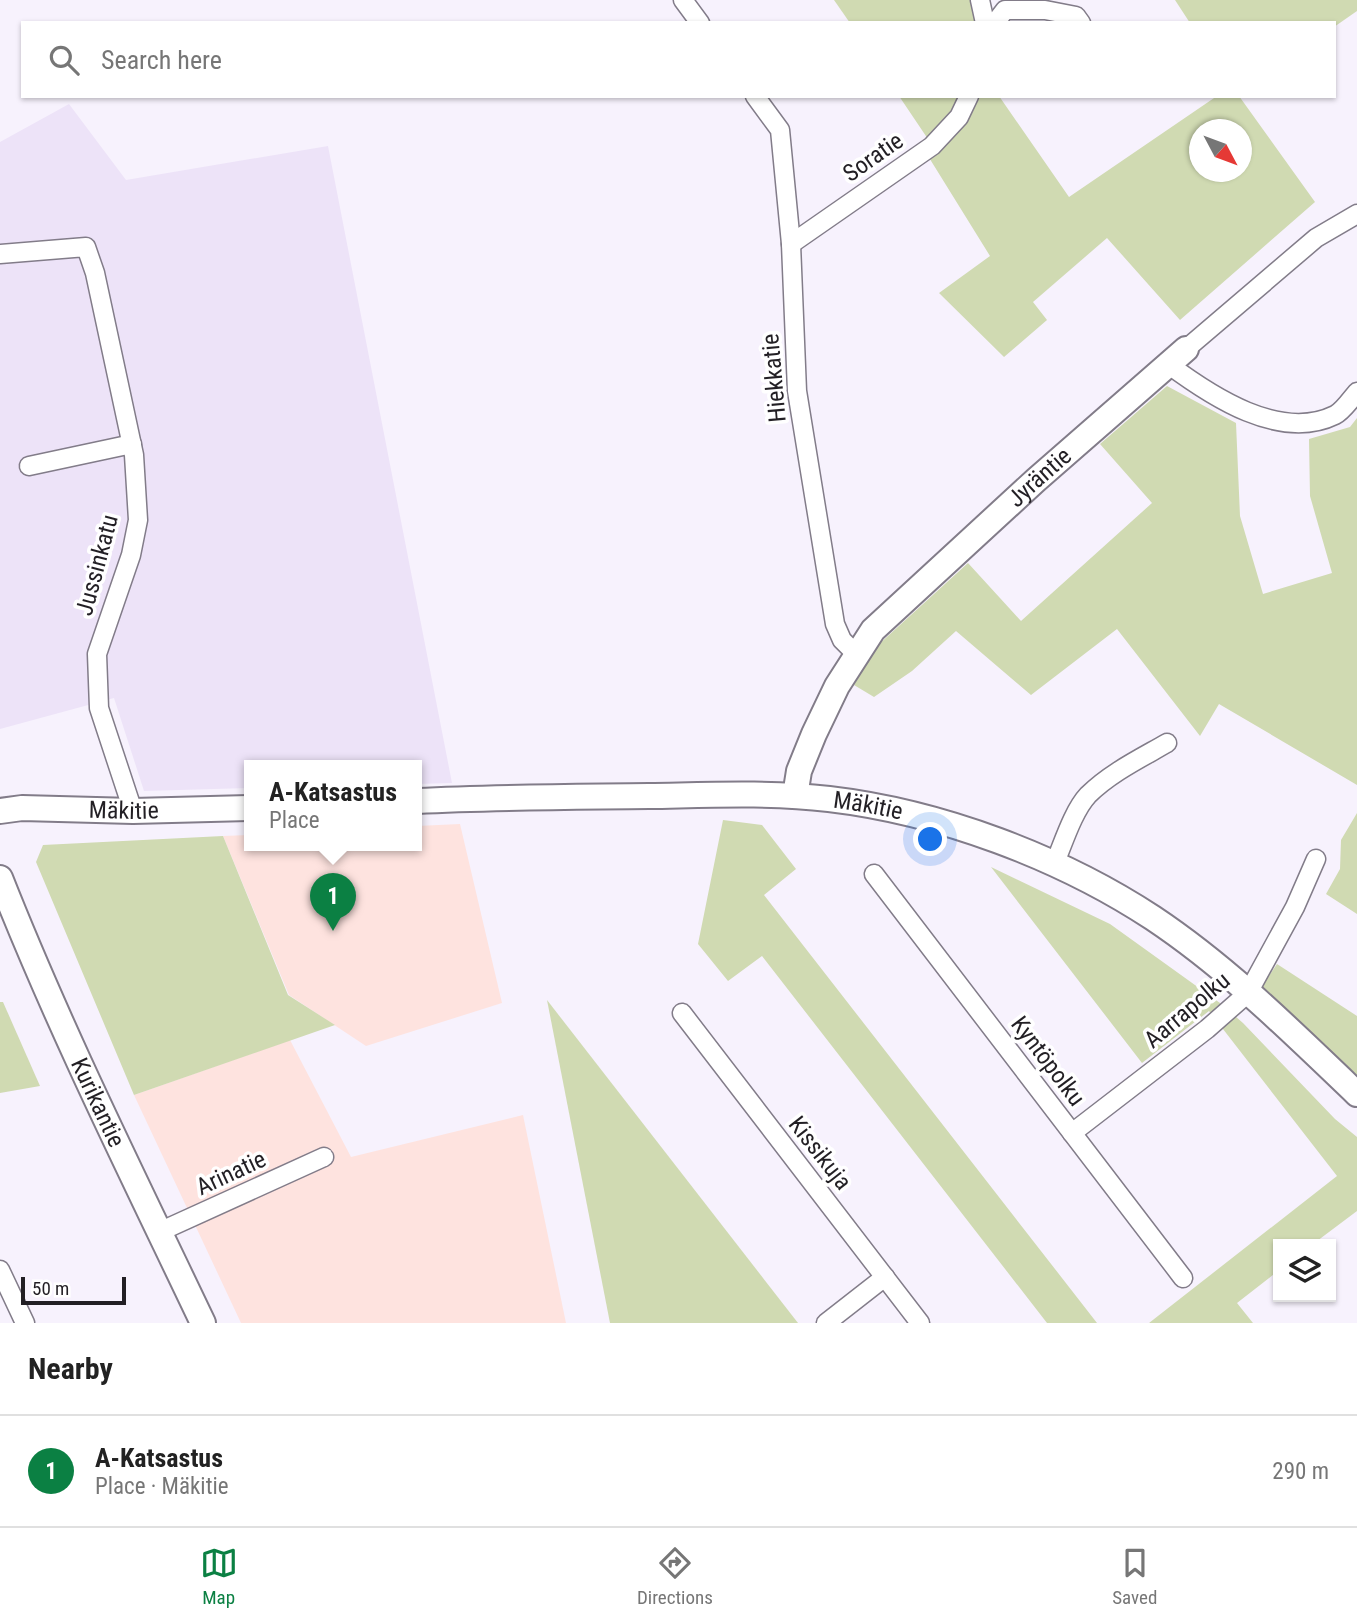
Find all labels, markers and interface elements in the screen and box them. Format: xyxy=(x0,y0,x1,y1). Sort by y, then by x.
search box xyxy=(21,21,1336,98)
icon: search xyxy=(45,41,83,79)
text: Search here xyxy=(101,45,222,75)
north arrow xyxy=(1189,119,1252,182)
street label: Soratie xyxy=(838,126,908,188)
street label: Hiekkatie xyxy=(756,333,792,423)
street label: Jyräntie xyxy=(1002,442,1077,513)
street label: Jussinkatu xyxy=(70,512,124,618)
popup xyxy=(244,760,422,851)
text: A-Katsastus xyxy=(269,777,397,807)
street label: Mäkitie xyxy=(832,786,906,826)
street label: Mäkitie xyxy=(88,796,159,825)
text: Place xyxy=(269,807,319,834)
your location xyxy=(913,822,947,856)
pin: 1 xyxy=(310,873,356,931)
street label: Aarrapolku xyxy=(1139,966,1235,1054)
street label: Kyntöpolku xyxy=(1005,1011,1091,1111)
street label: Kurikantie xyxy=(65,1054,131,1152)
street label: Kissikuja xyxy=(783,1111,857,1195)
street label: Arinatie xyxy=(192,1145,270,1201)
map controls xyxy=(1273,1239,1336,1302)
button: layers xyxy=(1273,1239,1336,1302)
scale bar xyxy=(21,1274,126,1306)
text: 50 m xyxy=(32,1277,69,1300)
text: Nearby xyxy=(28,1351,113,1386)
text: A-Katsastus xyxy=(95,1443,223,1473)
text: 1 xyxy=(45,1458,57,1485)
text: 290 m xyxy=(1272,1458,1329,1485)
text: Place · Mäkitie xyxy=(95,1473,229,1500)
tab: Map xyxy=(200,1544,238,1609)
tab: Directions xyxy=(637,1544,713,1609)
tab: Saved xyxy=(1112,1544,1157,1609)

